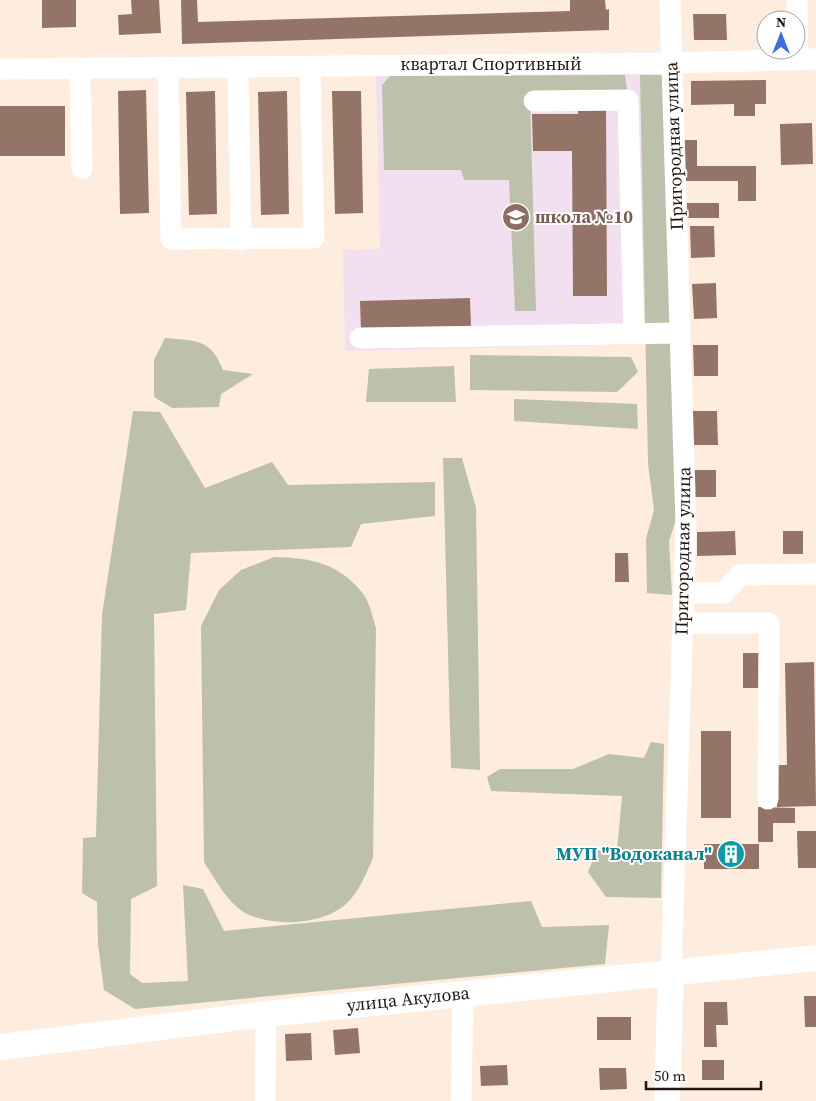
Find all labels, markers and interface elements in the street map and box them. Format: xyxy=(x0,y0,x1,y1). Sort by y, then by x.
north arrow xyxy=(756,10,806,60)
text: N xyxy=(776,12,786,32)
street label: квартал Спортивный xyxy=(400,51,582,76)
street label: Пригородная улица xyxy=(658,61,689,231)
school or university icon: школа №10 xyxy=(501,202,531,232)
place label: школа №10 xyxy=(535,204,633,229)
street label: Пригородная улица xyxy=(669,466,696,635)
building icon: МУП "Водоканал" xyxy=(716,839,746,869)
place label: МУП "Водоканал" xyxy=(556,841,712,866)
street label: улица Акулова xyxy=(345,980,472,1017)
scale bar xyxy=(646,1058,761,1090)
text: 50 m xyxy=(654,1065,686,1086)

